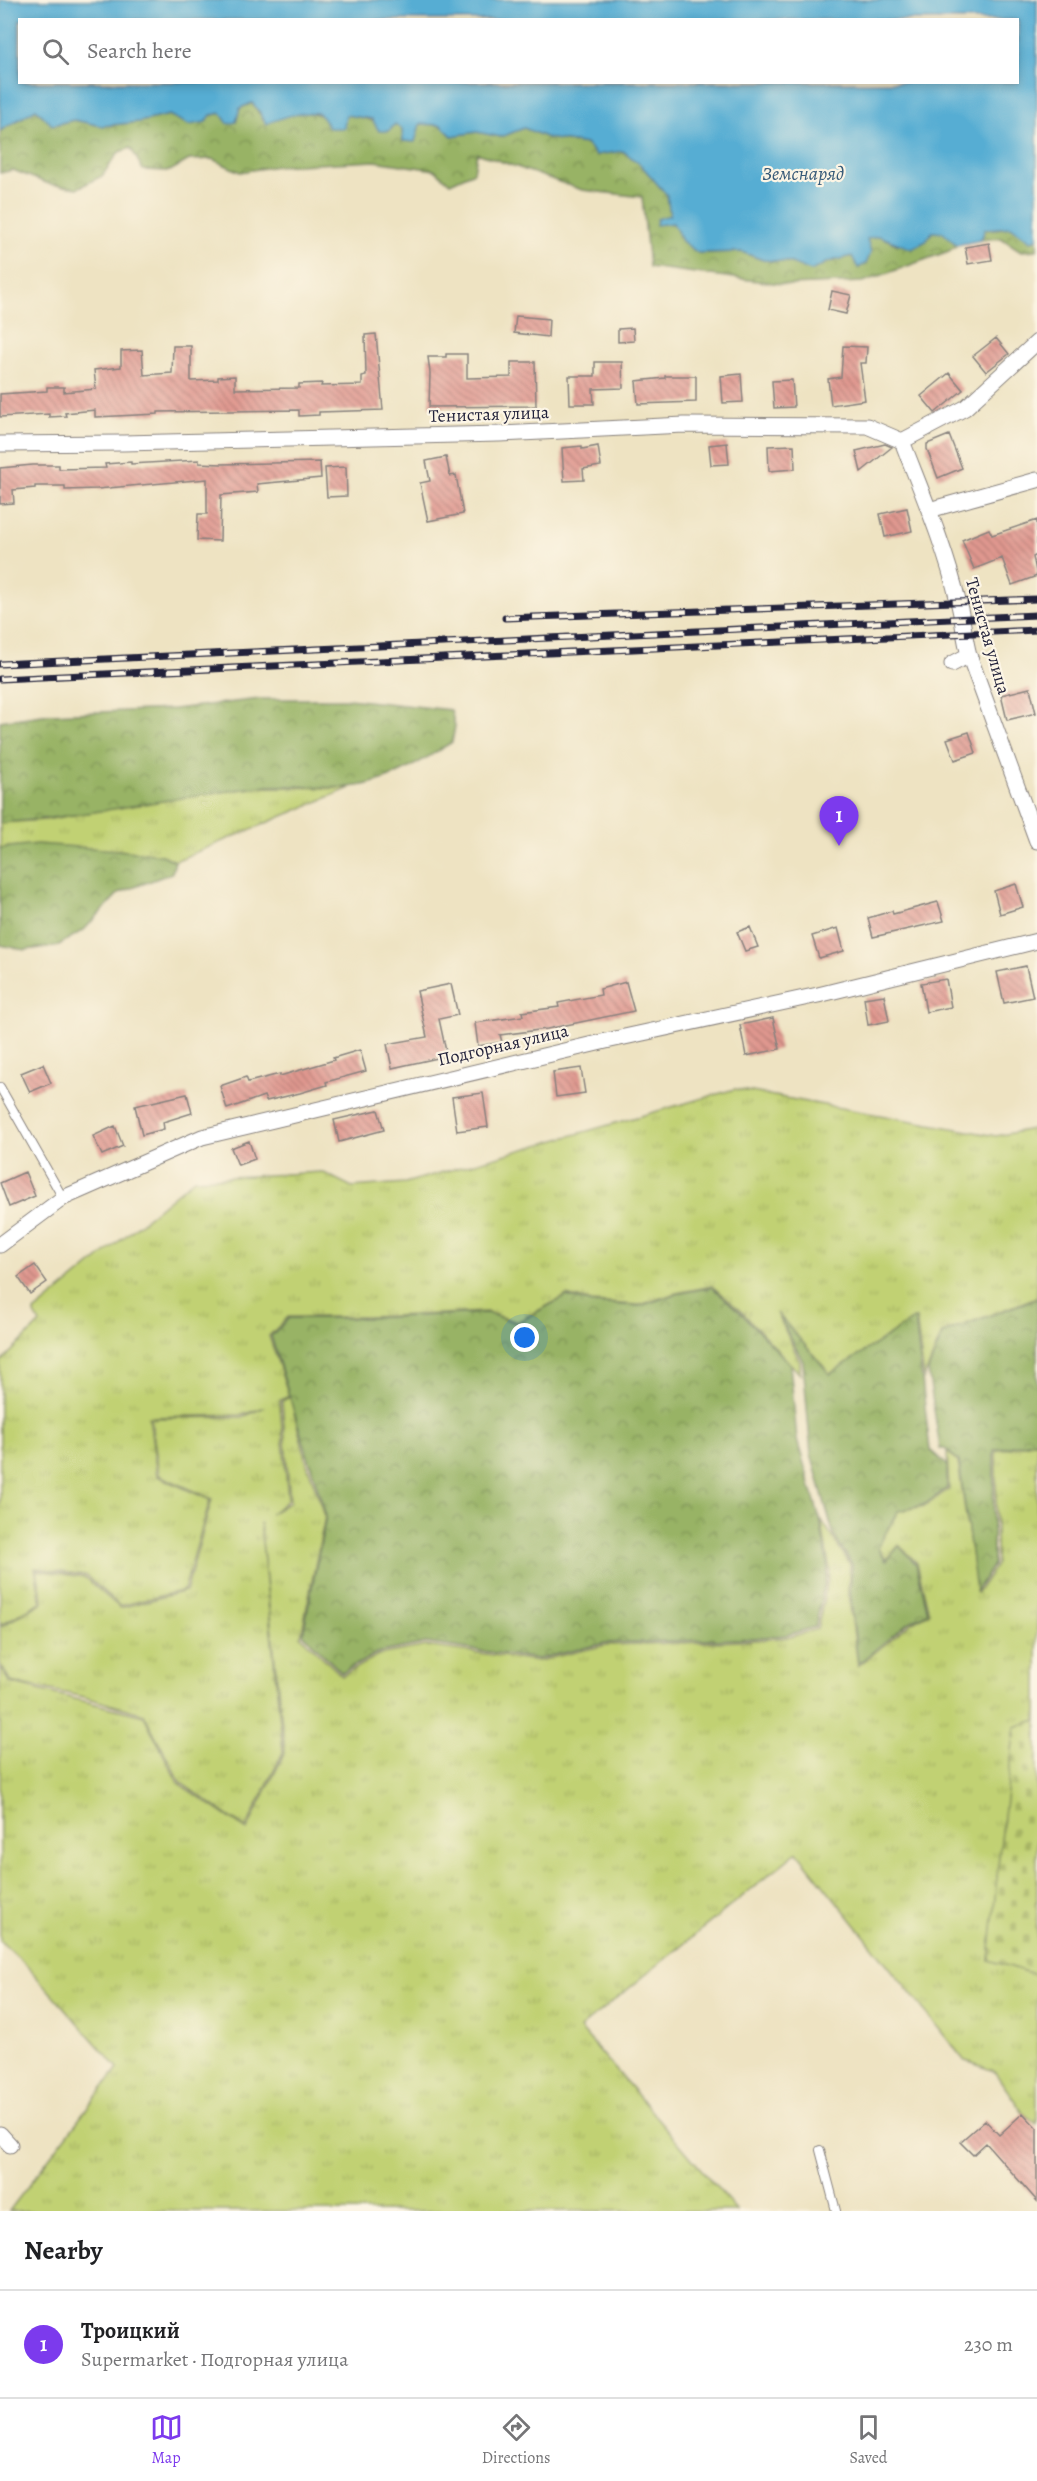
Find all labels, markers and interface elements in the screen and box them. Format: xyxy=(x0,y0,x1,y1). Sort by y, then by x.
search box xyxy=(18,18,1019,84)
icon: search xyxy=(39,35,72,68)
text: Search here xyxy=(87,36,192,66)
water label: Земснаряд xyxy=(762,160,844,187)
street label: Тенистая улица xyxy=(428,400,550,428)
street label: Тенистая улица xyxy=(960,575,1016,698)
pin: 1 xyxy=(820,796,858,846)
street label: Подгорная улица xyxy=(435,1018,571,1072)
your location xyxy=(510,1323,539,1352)
text: Nearby xyxy=(24,2233,103,2268)
text: Троицкий xyxy=(81,2316,180,2346)
text: 1 xyxy=(40,2331,47,2358)
text: 230 m xyxy=(964,2331,1013,2358)
text: Supermarket · Подгорная улица xyxy=(81,2346,348,2373)
tab: Map xyxy=(150,2411,183,2469)
tab: Directions xyxy=(482,2411,550,2469)
tab: Saved xyxy=(849,2411,887,2469)

